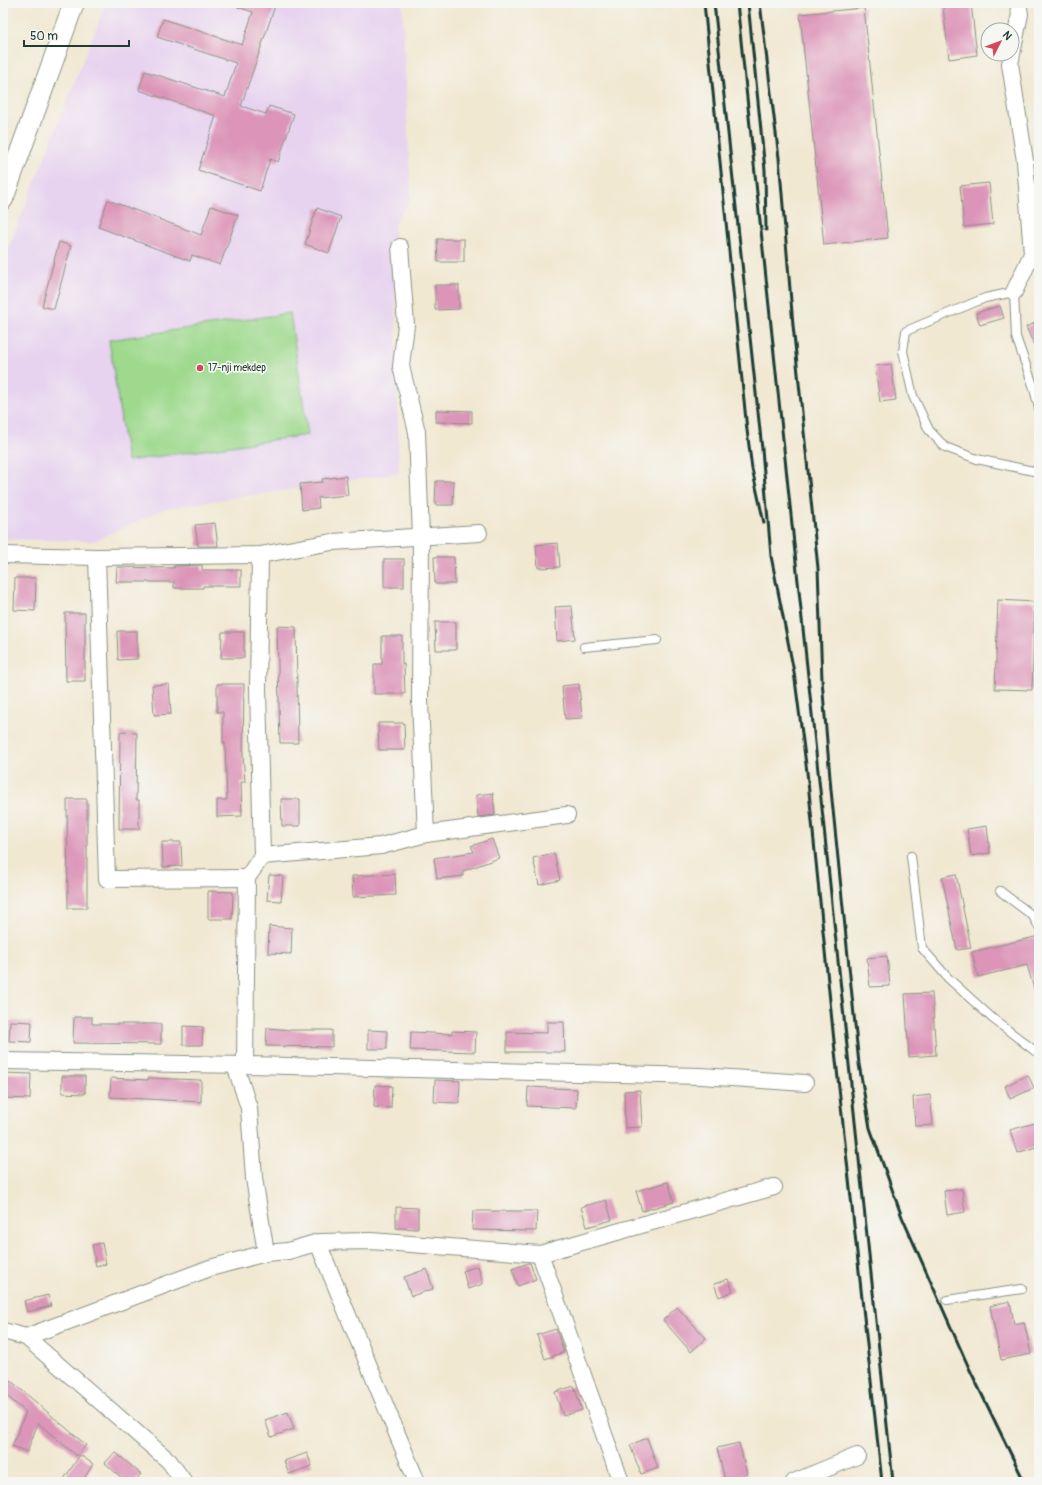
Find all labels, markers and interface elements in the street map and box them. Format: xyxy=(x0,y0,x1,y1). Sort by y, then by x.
scale bar xyxy=(24,22,129,48)
north arrow xyxy=(980,22,1020,62)
text: 50 m xyxy=(30,29,58,44)
text: N xyxy=(1000,29,1015,43)
place label: 17-nji mekdep xyxy=(208,362,266,374)
marker: 17-nji mekdep xyxy=(195,363,205,373)

